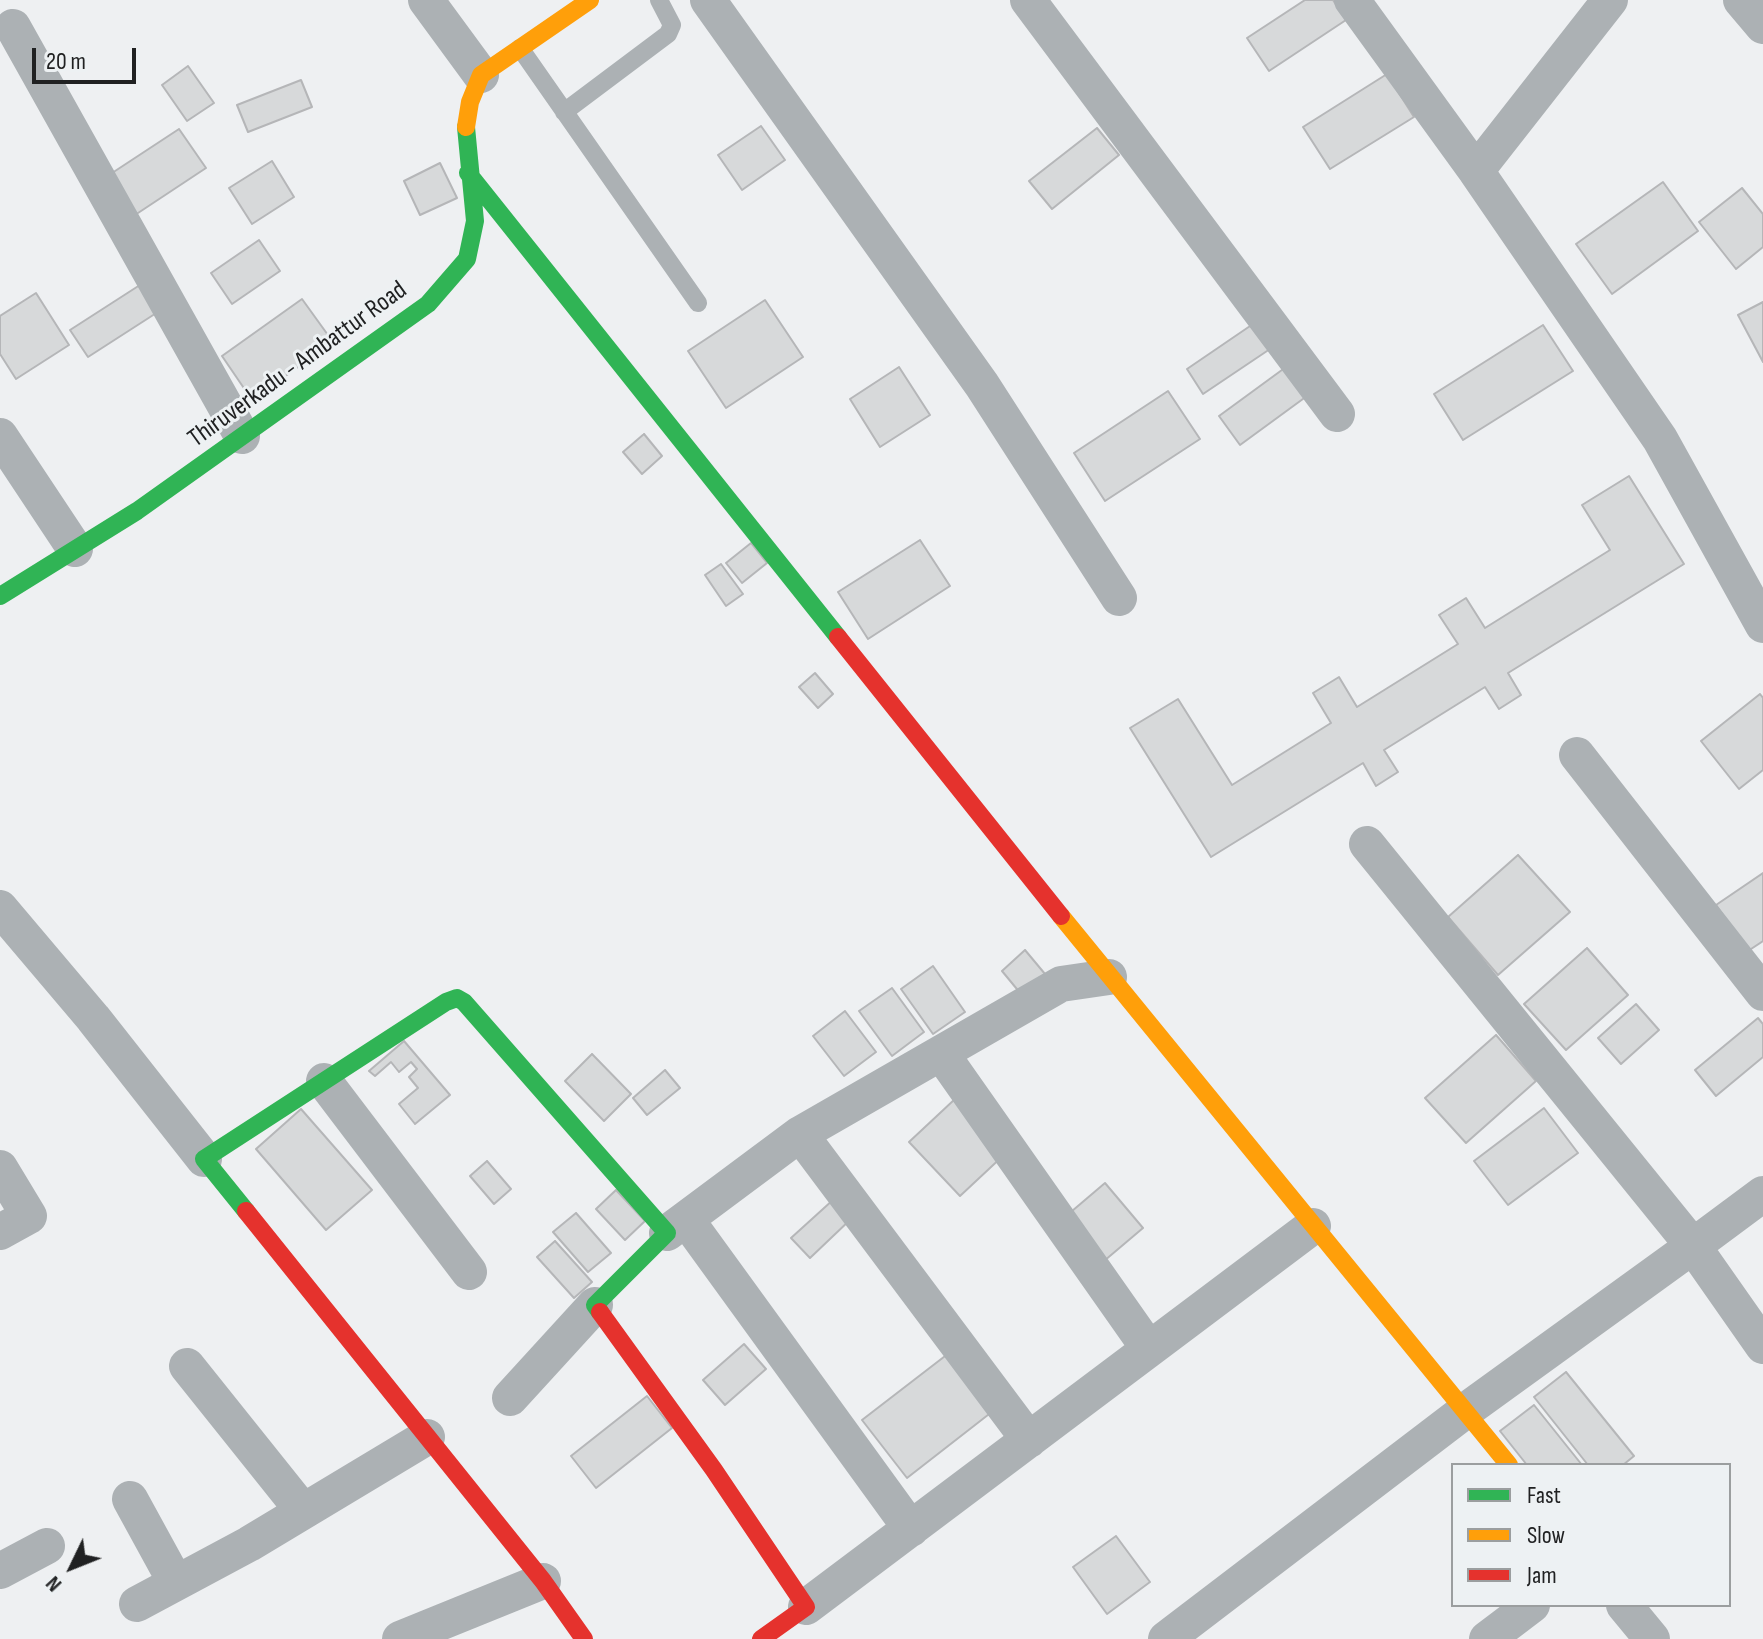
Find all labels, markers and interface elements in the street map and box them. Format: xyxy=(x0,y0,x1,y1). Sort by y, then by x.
scale bar xyxy=(36,32,140,82)
text: 20 m xyxy=(46,47,86,76)
street label: Thiruverkadu - Ambattur Road xyxy=(183,275,413,455)
legend xyxy=(1451,1463,1731,1607)
text: Fast xyxy=(1527,1481,1561,1510)
text: Slow xyxy=(1527,1521,1565,1550)
north arrow xyxy=(32,1527,112,1607)
text: Jam xyxy=(1527,1561,1557,1590)
text: N xyxy=(40,1570,68,1597)

